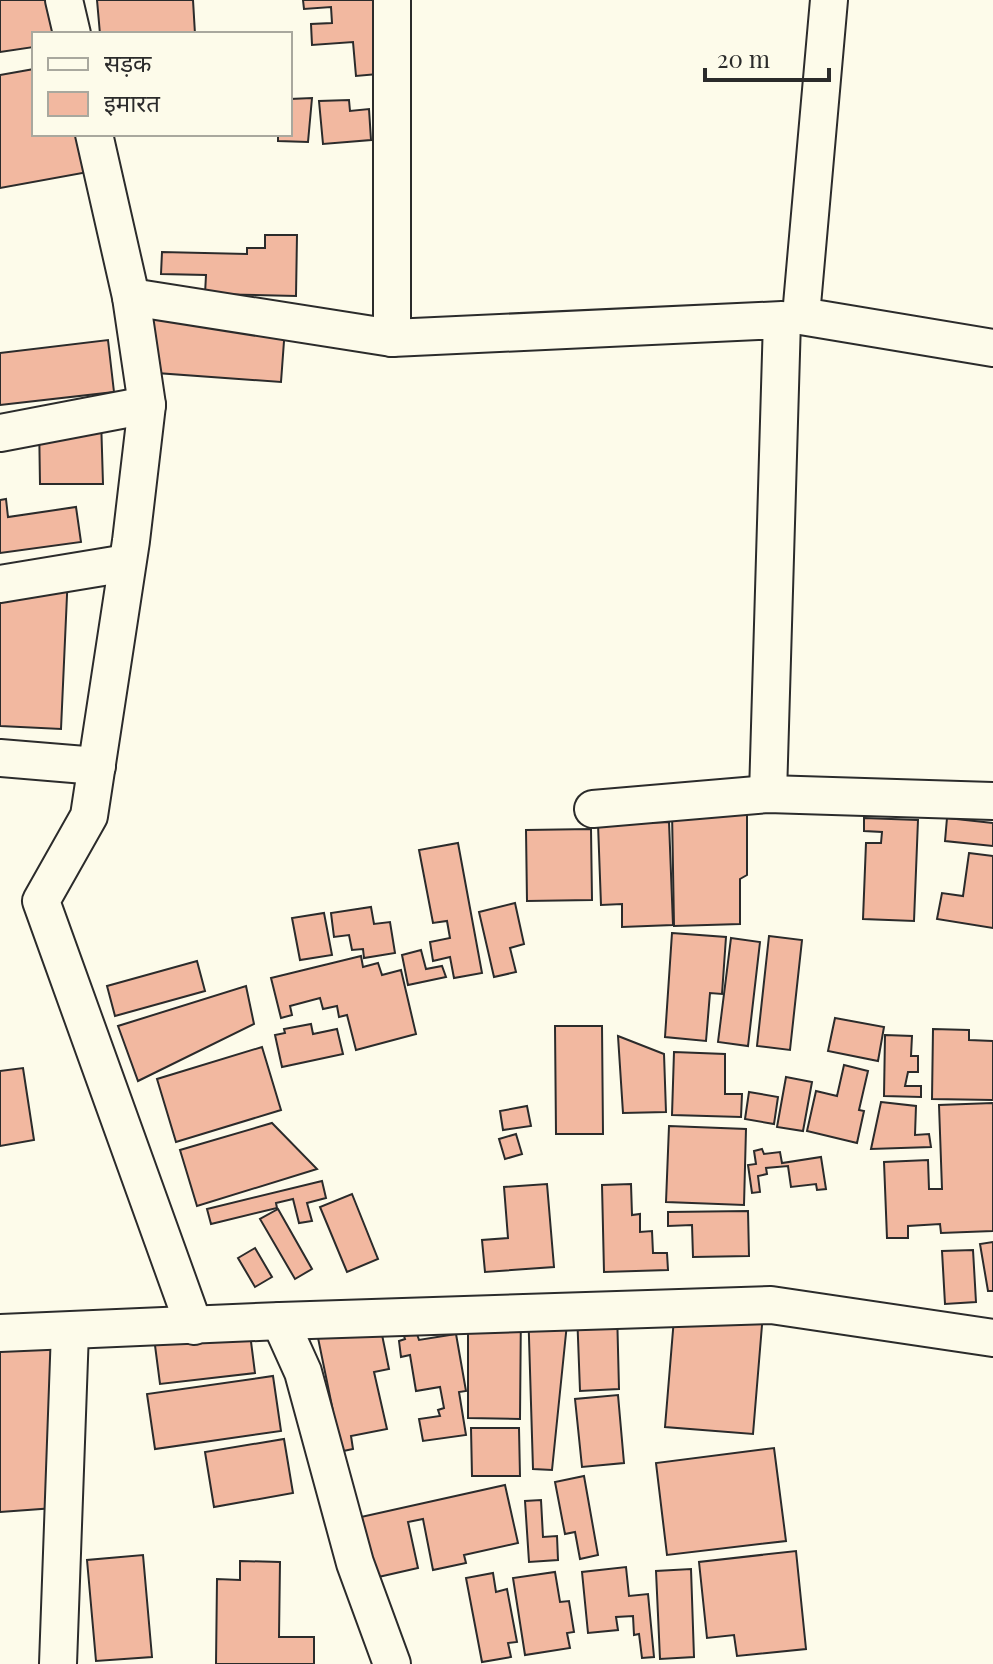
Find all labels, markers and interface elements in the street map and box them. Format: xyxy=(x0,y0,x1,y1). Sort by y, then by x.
legend xyxy=(32,32,292,136)
scale bar xyxy=(705,32,829,82)
text: 20 m xyxy=(717,42,770,74)
text: सड़क xyxy=(104,46,152,78)
text: इमारत xyxy=(104,86,161,118)

